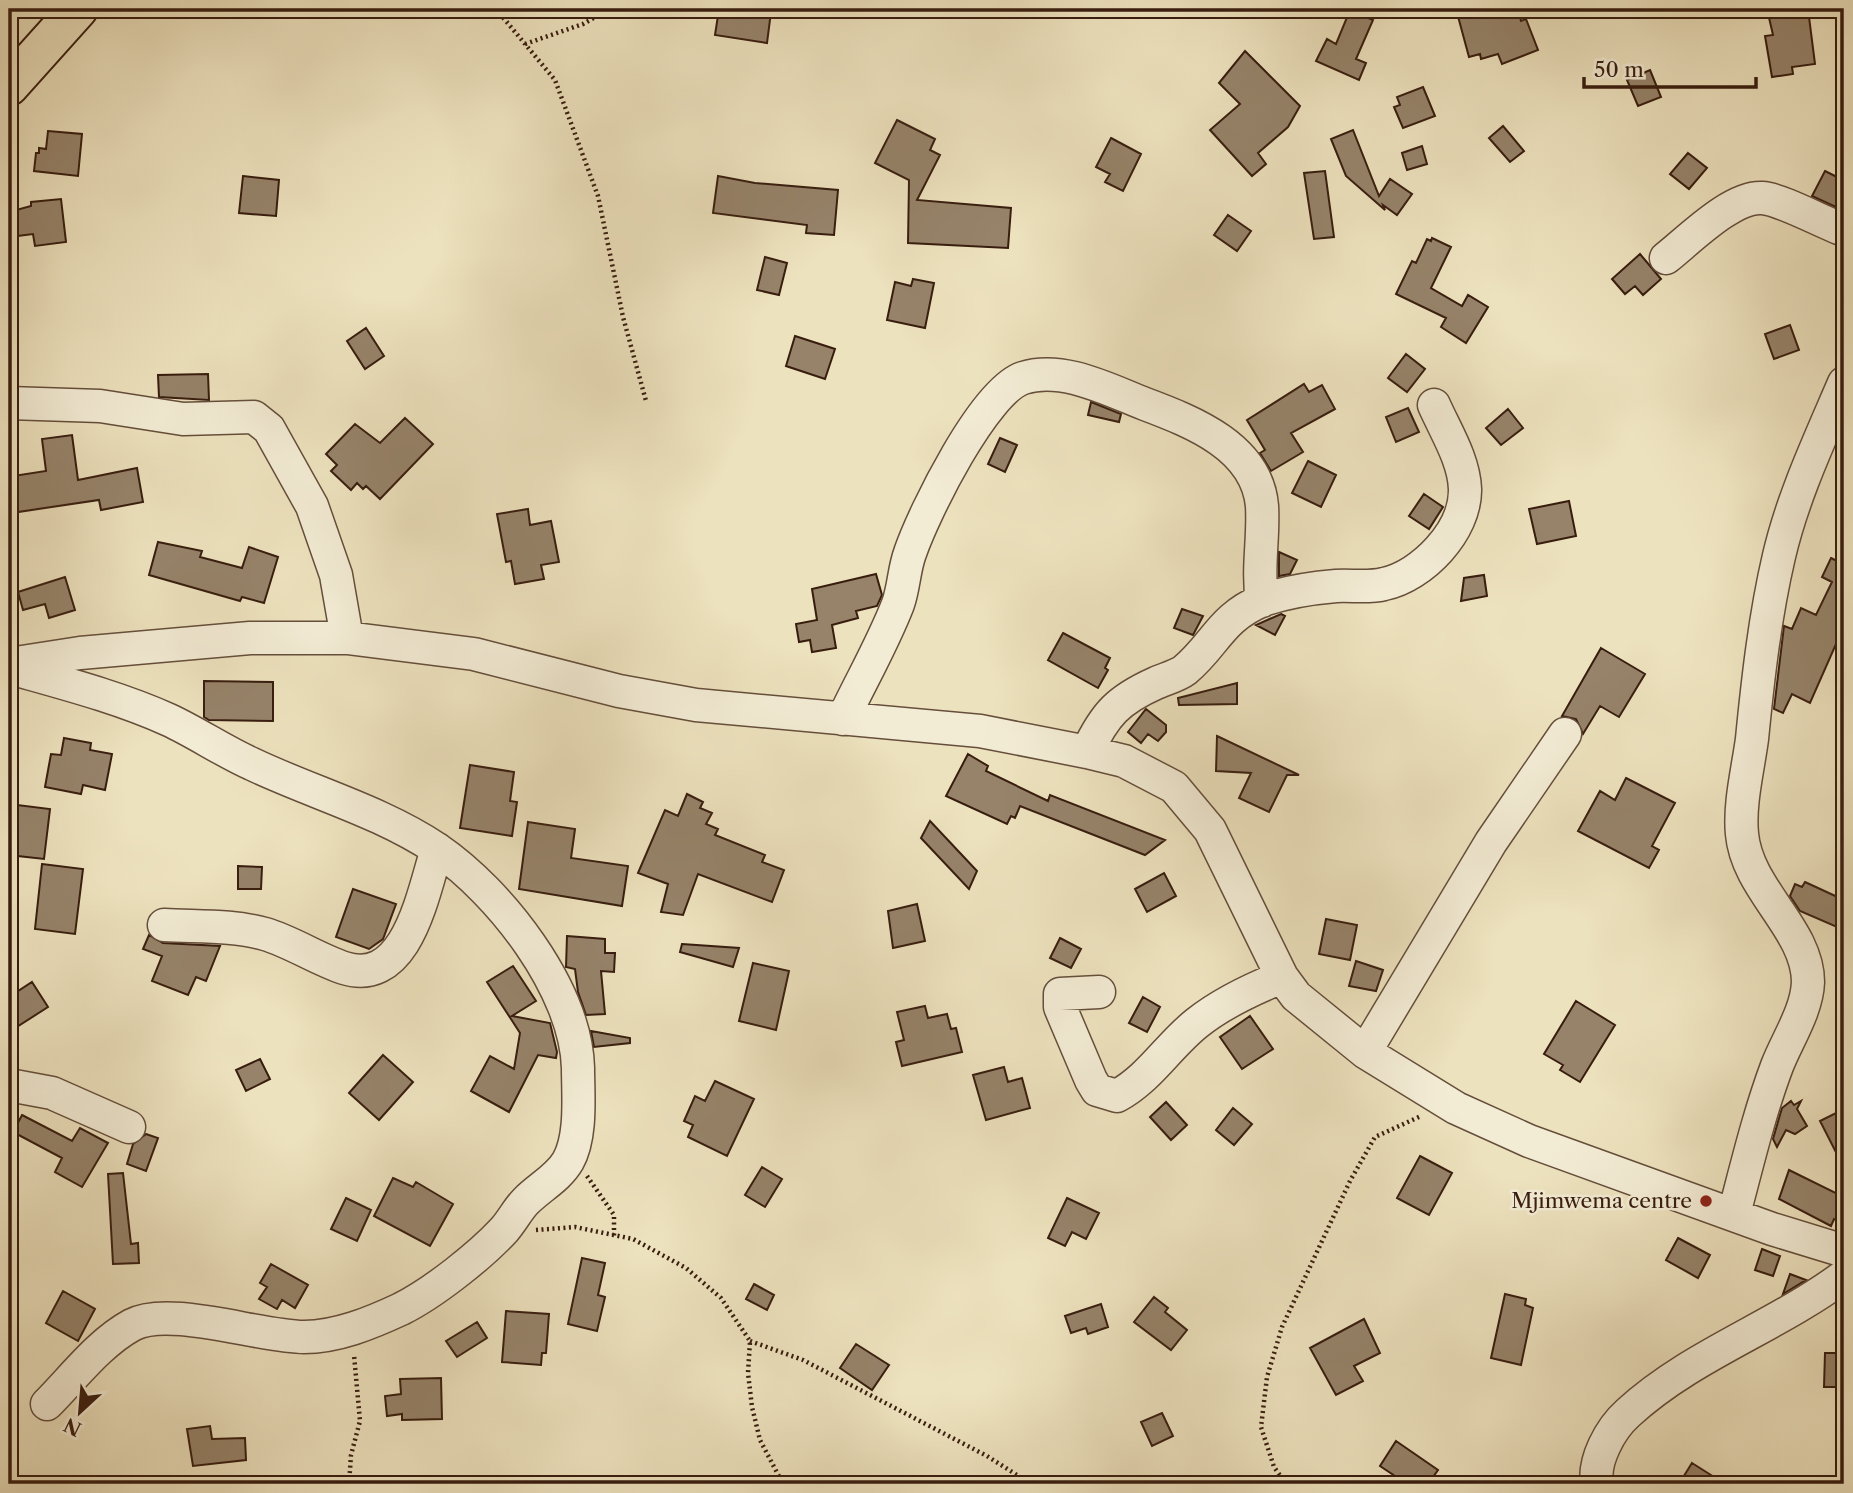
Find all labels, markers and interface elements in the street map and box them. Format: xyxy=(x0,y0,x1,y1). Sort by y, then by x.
scale bar xyxy=(1584,46,1755,90)
text: 50 m xyxy=(1594,57,1644,82)
place label: Mjimwema centre xyxy=(1511,1188,1692,1213)
marker: Mjimwema centre xyxy=(1698,1193,1714,1209)
north arrow xyxy=(46,1378,116,1448)
text: N xyxy=(60,1413,85,1441)

